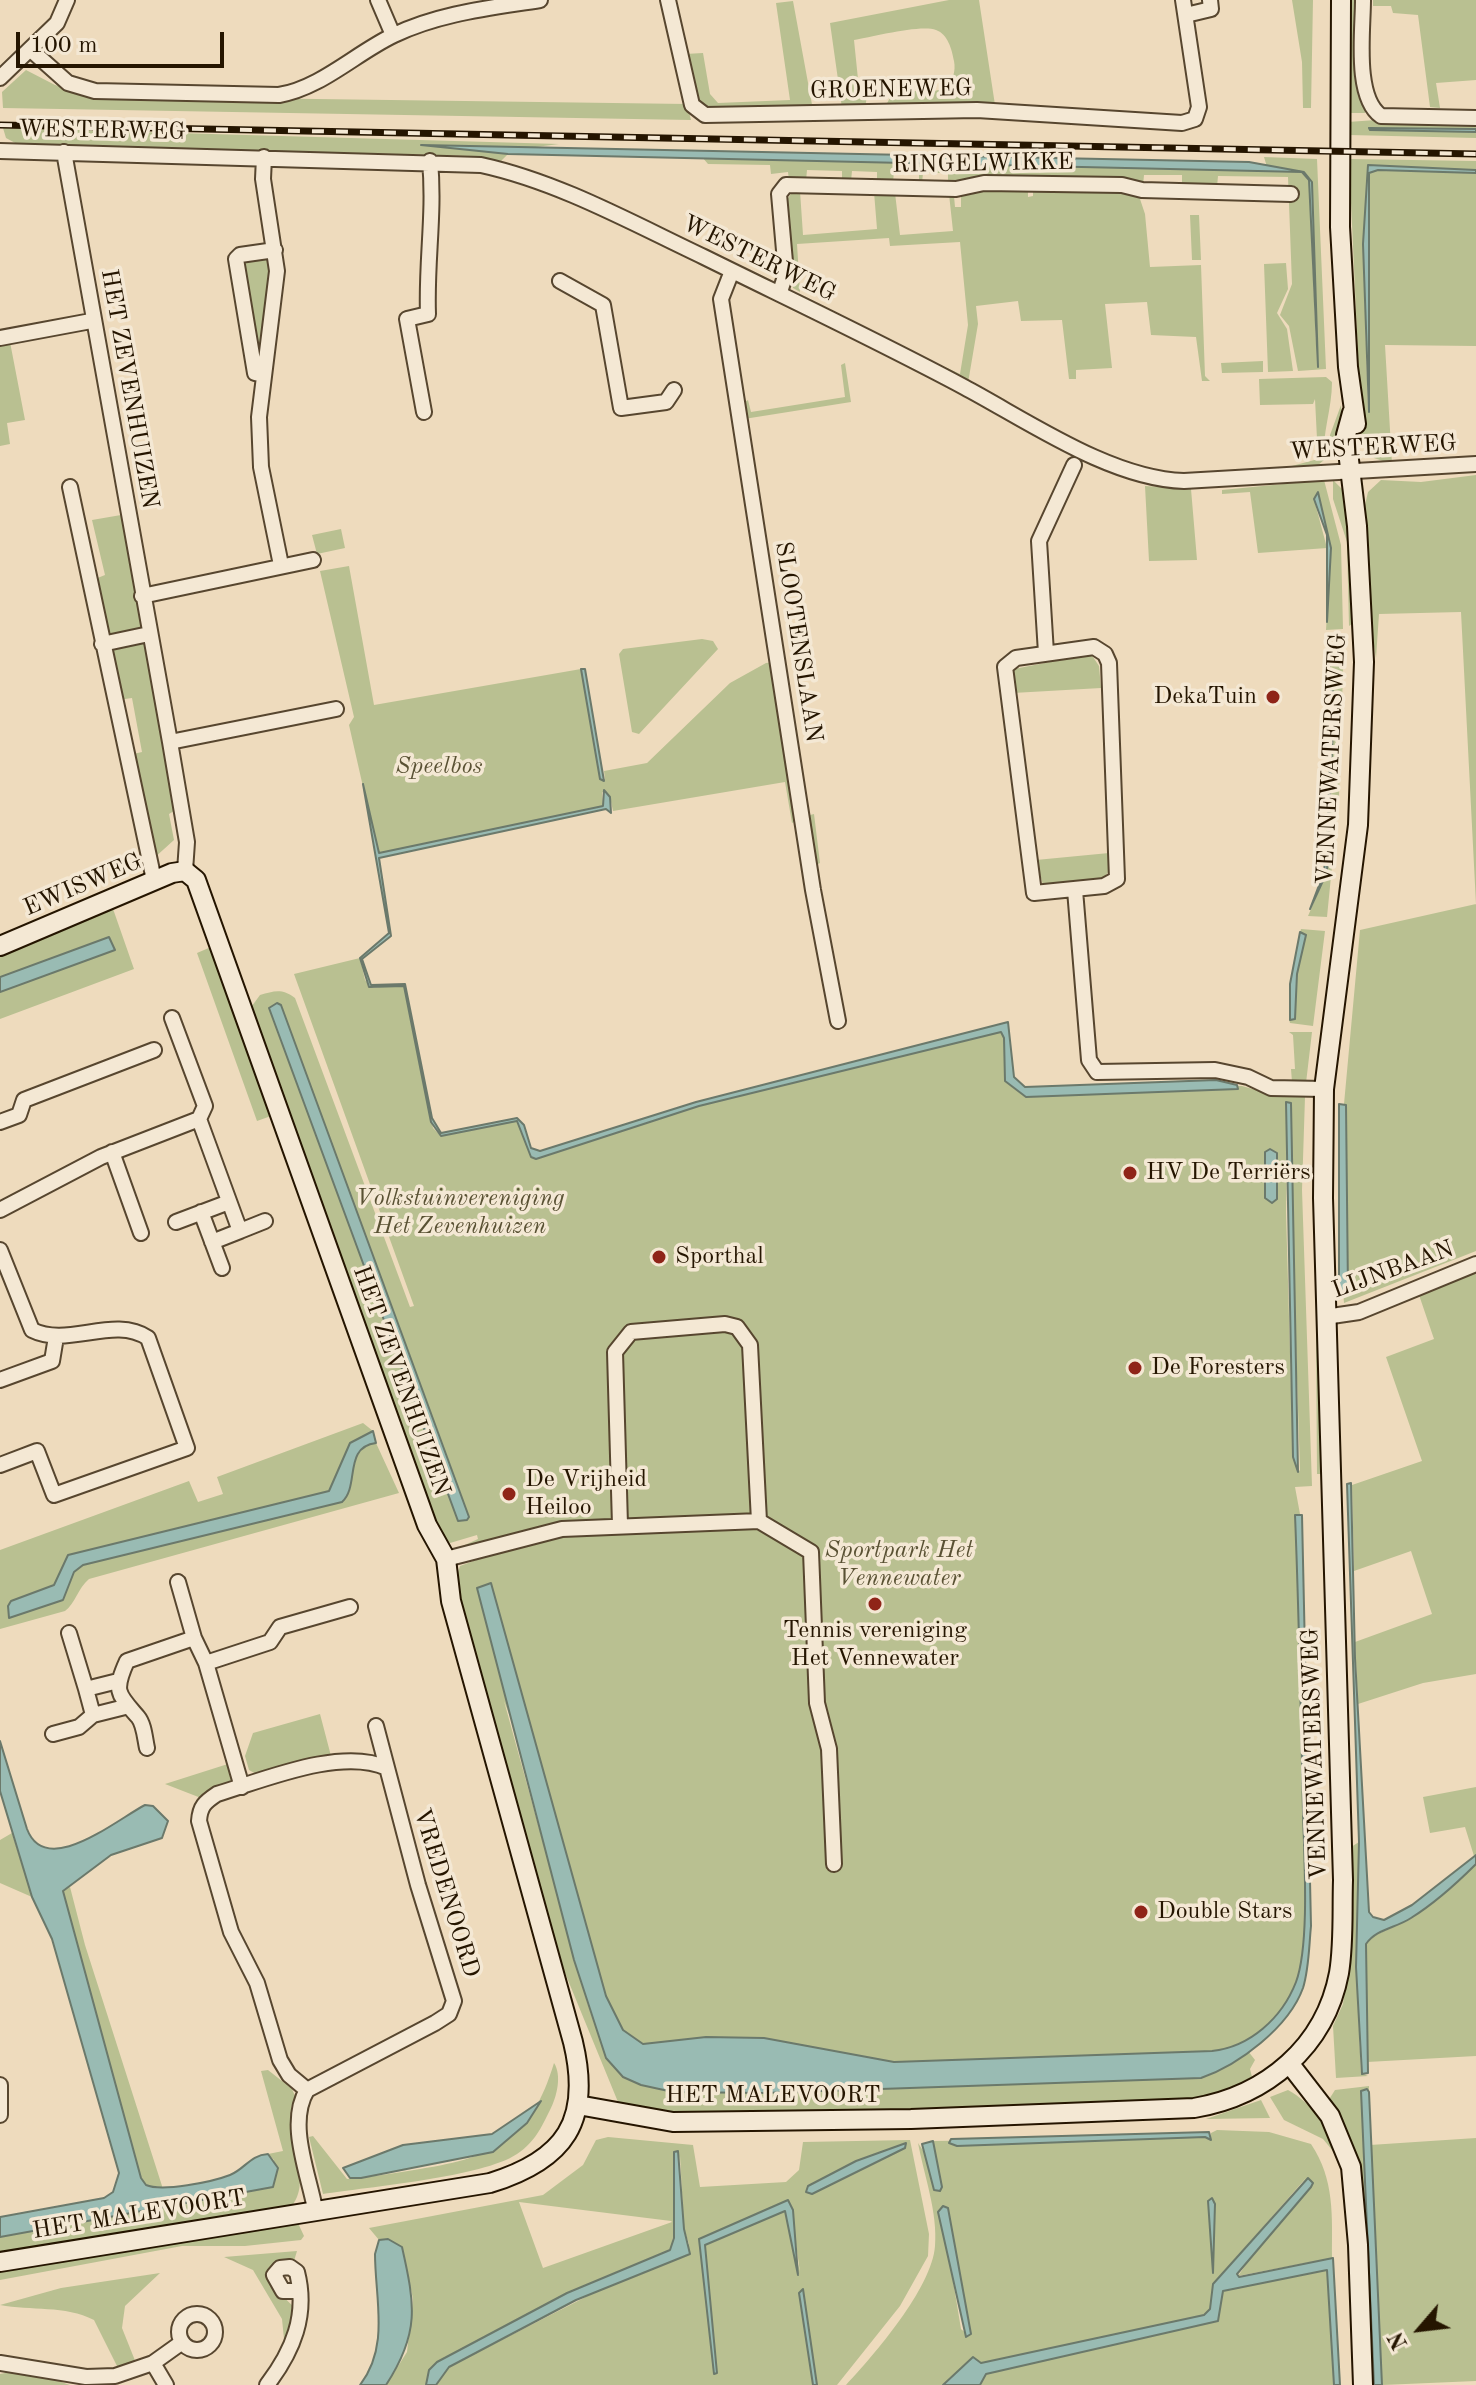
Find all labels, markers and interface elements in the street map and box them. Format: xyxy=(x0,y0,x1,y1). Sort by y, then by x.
scale bar xyxy=(20,16,228,66)
text: 100 m xyxy=(30,34,98,58)
street label: GROENEWEG xyxy=(810,74,972,106)
street label: WESTERWEG xyxy=(18,115,186,147)
street label: RINGELWIKKE xyxy=(892,148,1074,180)
street label: WESTERWEG xyxy=(677,209,841,309)
street label: HET ZEVENHUIZEN xyxy=(94,267,164,511)
street label: WESTERWEG xyxy=(1289,429,1457,467)
street label: SLOOTENSLAAN xyxy=(768,540,828,744)
street label: VENNEWATERSWEG xyxy=(1311,632,1353,886)
place label: DekaTuin xyxy=(1154,683,1257,711)
marker: DekaTuin xyxy=(1264,688,1282,706)
park label: Speelbos xyxy=(395,753,483,781)
street label: EWISWEG xyxy=(19,847,147,923)
place label: HV De Terriërs xyxy=(1146,1159,1311,1187)
marker: HV De Terriërs xyxy=(1121,1164,1139,1182)
park label: Volkstuinvereniging Het Zevenhuizen xyxy=(356,1185,564,1241)
street label: LIJNBAAN xyxy=(1328,1235,1458,1305)
place label: Sporthal xyxy=(675,1243,764,1271)
marker: Sporthal xyxy=(650,1248,668,1266)
street label: HET ZEVENHUIZEN xyxy=(346,1262,456,1500)
place label: De Foresters xyxy=(1151,1354,1285,1382)
marker: De Foresters xyxy=(1126,1359,1144,1377)
place label: De Vrijheid Heiloo xyxy=(525,1466,647,1522)
marker: De Vrijheid Heiloo xyxy=(500,1485,518,1503)
park label: Sportpark Het Vennewater xyxy=(825,1537,973,1593)
marker: Tennis vereniging Het Vennewater xyxy=(866,1595,884,1613)
place label: Tennis vereniging Het Vennewater xyxy=(783,1617,967,1673)
street label: VENNEWATERSWEG xyxy=(1296,1627,1334,1881)
street label: VREDENOORD xyxy=(407,1805,485,1981)
place label: Double Stars xyxy=(1157,1898,1292,1926)
marker: Double Stars xyxy=(1132,1903,1150,1921)
street label: HET MALEVOORT xyxy=(665,2082,881,2110)
street label: HET MALEVOORT xyxy=(30,2184,248,2246)
north arrow xyxy=(1380,2289,1460,2369)
text: N xyxy=(1385,2328,1412,2353)

